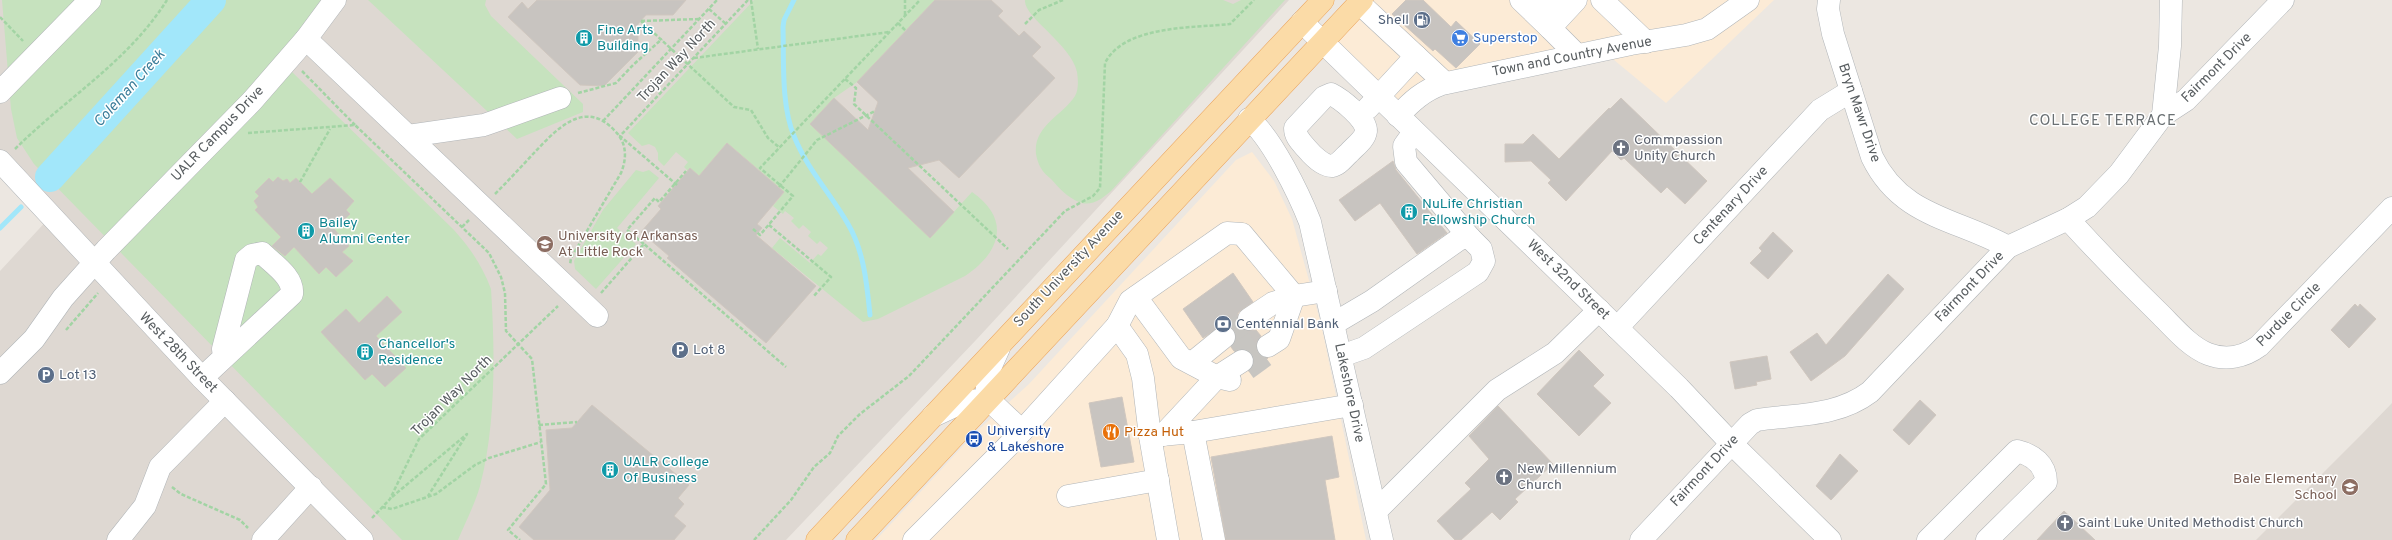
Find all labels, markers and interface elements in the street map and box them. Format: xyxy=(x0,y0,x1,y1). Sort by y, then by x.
fuel station icon: Shell xyxy=(1412,10,1432,30)
place label: Shell xyxy=(1378,12,1409,29)
street label: Trojan Way North xyxy=(634,16,720,106)
place label: Fine Arts Building xyxy=(597,22,654,55)
building icon: Fine Arts Building xyxy=(574,28,594,48)
supermarket icon: Superstop xyxy=(1450,28,1470,48)
street label: Fairmont Drive xyxy=(2178,29,2256,107)
place label: Superstop xyxy=(1473,30,1538,47)
street label: Town and Country Avenue xyxy=(1491,33,1653,81)
water label: Coleman Creek xyxy=(90,46,170,132)
street label: Bryn Mawr Drive xyxy=(1834,61,1884,165)
street label: UALR Campus Drive xyxy=(168,83,268,185)
district label: COLLEGE TERRACE xyxy=(2029,112,2177,131)
place label: Commpassion Unity Church xyxy=(1634,132,1723,165)
church icon: Commpassion Unity Church xyxy=(1611,138,1631,158)
street label: Centenary Drive xyxy=(1690,163,1772,249)
place label: NuLife Christian Fellowship Church xyxy=(1422,196,1535,229)
building icon: NuLife Christian Fellowship Church xyxy=(1399,202,1419,222)
street label: South University Avenue xyxy=(1011,207,1127,331)
place label: Bailey Alumni Center xyxy=(319,215,410,248)
building icon: Bailey Alumni Center xyxy=(296,221,316,241)
place label: University of Arkansas At Little Rock xyxy=(558,228,698,261)
school or university icon: University of Arkansas At Little Rock xyxy=(535,234,555,254)
street label: West 32nd Street xyxy=(1523,236,1613,324)
street label: Fairmont Drive xyxy=(1932,248,2008,326)
street label: Purdue Circle xyxy=(2253,279,2325,351)
street label: West 28th Street xyxy=(135,309,221,397)
bank icon: Centennial Bank xyxy=(1213,314,1233,334)
place label: Centennial Bank xyxy=(1236,316,1339,333)
place label: Chancellor's Residence xyxy=(378,336,455,369)
parking icon: Lot 8 xyxy=(670,340,690,360)
building icon: Chancellor's Residence xyxy=(355,342,375,362)
place label: Lot 8 xyxy=(693,342,726,359)
street label: Lakeshore Drive xyxy=(1330,342,1368,444)
street label: Trojan Way North xyxy=(408,352,496,440)
parking icon: Lot 13 xyxy=(36,365,56,385)
place label: Lot 13 xyxy=(59,367,97,384)
restaurant icon: Pizza Hut xyxy=(1101,422,1121,442)
place label: University & Lakeshore xyxy=(987,423,1064,456)
place label: Pizza Hut xyxy=(1124,424,1184,441)
bus stop icon: University & Lakeshore xyxy=(964,429,984,449)
street label: Fairmont Drive xyxy=(1667,431,1743,511)
place label: UALR College Of Business xyxy=(623,454,709,487)
building icon: UALR College Of Business xyxy=(600,460,620,480)
place label: New Millennium Church xyxy=(1517,461,1617,494)
church icon: New Millennium Church xyxy=(1494,467,1514,487)
place label: Bale Elementary School xyxy=(2233,471,2337,504)
school or university icon: Bale Elementary School xyxy=(2340,477,2360,497)
church icon: Saint Luke United Methodist Church xyxy=(2055,513,2075,533)
place label: Saint Luke United Methodist Church xyxy=(2078,515,2303,532)

